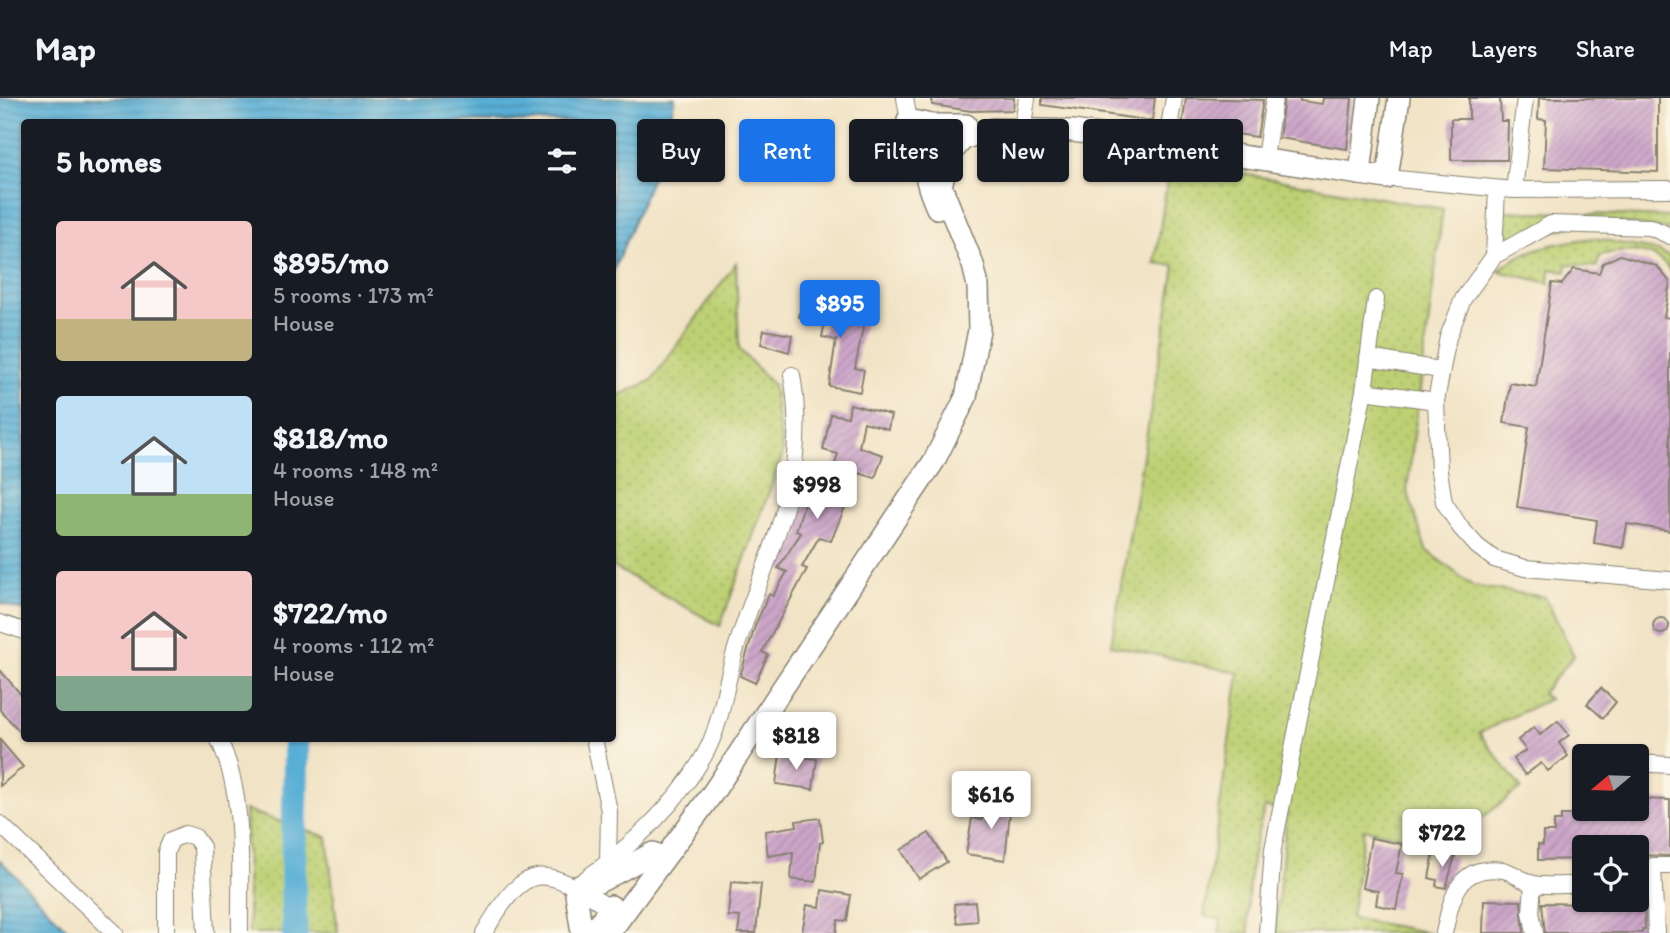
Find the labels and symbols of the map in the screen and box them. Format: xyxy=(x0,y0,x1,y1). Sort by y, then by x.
pin: $895 xyxy=(799,280,881,340)
pin: $998 xyxy=(776,462,858,521)
pin: $818 xyxy=(755,712,837,772)
north arrow xyxy=(1572,744,1648,821)
pin: $616 xyxy=(950,772,1032,831)
pin: $722 xyxy=(1401,810,1483,869)

